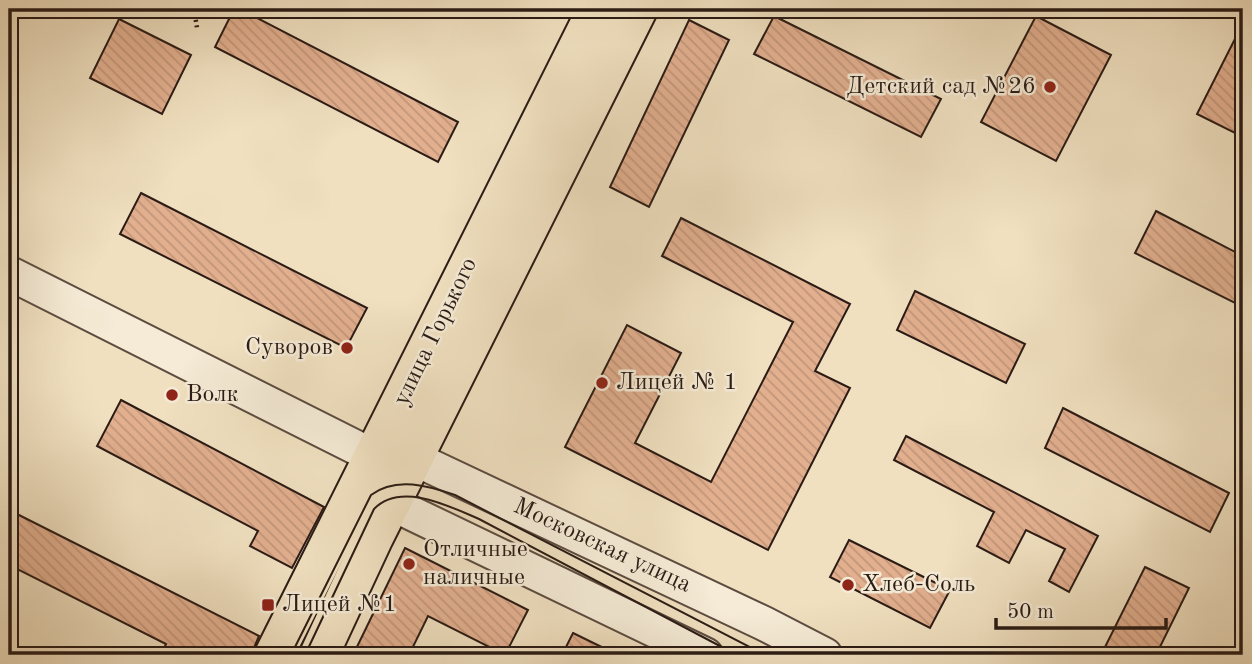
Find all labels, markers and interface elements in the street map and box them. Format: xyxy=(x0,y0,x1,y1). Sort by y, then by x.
place label: Детский сад №26 xyxy=(847,75,1036,99)
marker: Детский сад №26 xyxy=(1042,79,1058,95)
street label: улица Горького xyxy=(390,254,482,410)
place label: Суворов xyxy=(245,336,333,360)
marker: Суворов xyxy=(339,340,355,356)
place label: Лицей № 1 xyxy=(616,371,738,395)
marker: Лицей № 1 xyxy=(594,375,610,391)
place label: Волк xyxy=(186,383,239,407)
marker: Волк xyxy=(164,387,180,403)
street label: Московская улица xyxy=(510,494,695,598)
place label: Отличные наличные xyxy=(423,538,528,590)
marker: Отличные наличные xyxy=(401,556,417,572)
place label: Хлеб-Соль xyxy=(862,573,975,597)
marker: Хлеб-Соль xyxy=(840,577,856,593)
scale bar xyxy=(996,587,1166,631)
place label: Лицей №1 xyxy=(282,593,397,617)
marker: Лицей №1 xyxy=(260,597,276,613)
text: 50 m xyxy=(1007,602,1054,623)

